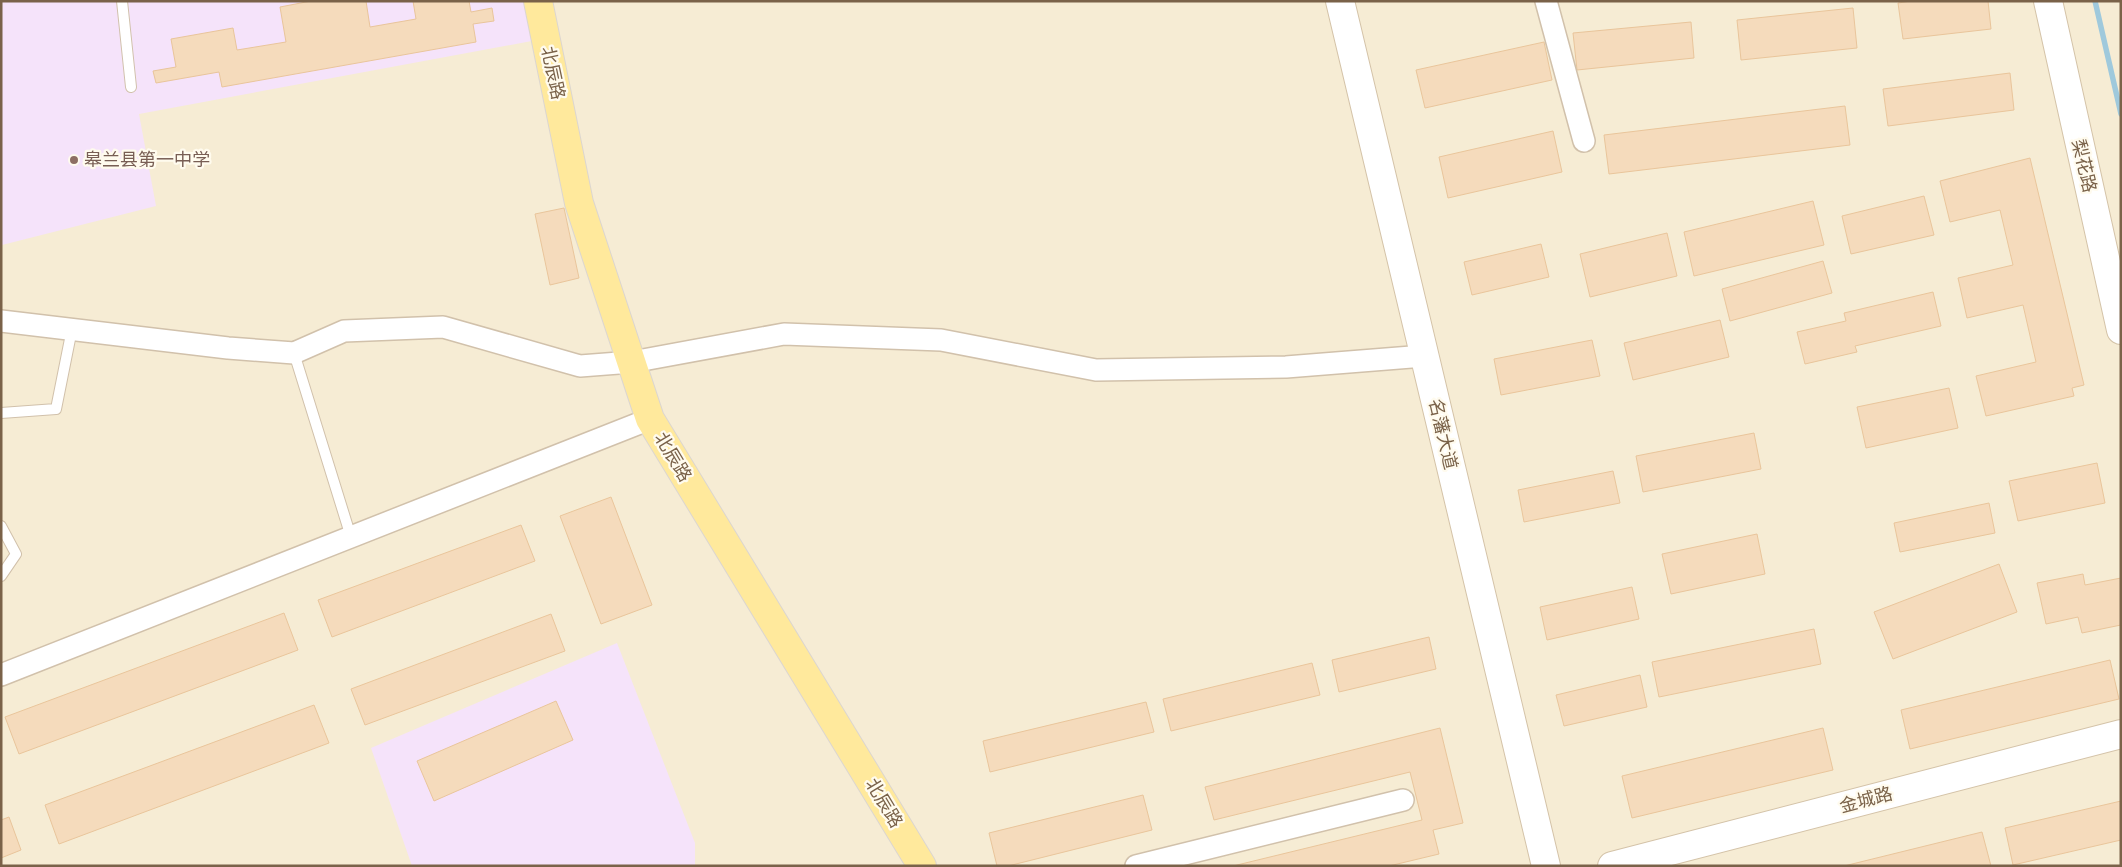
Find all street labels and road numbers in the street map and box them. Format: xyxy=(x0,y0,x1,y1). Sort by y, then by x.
street label: 北辰路 xyxy=(536,44,571,102)
street label: 梨花路 xyxy=(2066,137,2103,195)
street label: 名藩大道 xyxy=(1423,396,1464,472)
street label: 北辰路 xyxy=(649,427,698,486)
street label: 北辰路 xyxy=(860,773,909,832)
street label: 金城路 xyxy=(1837,780,1895,819)

